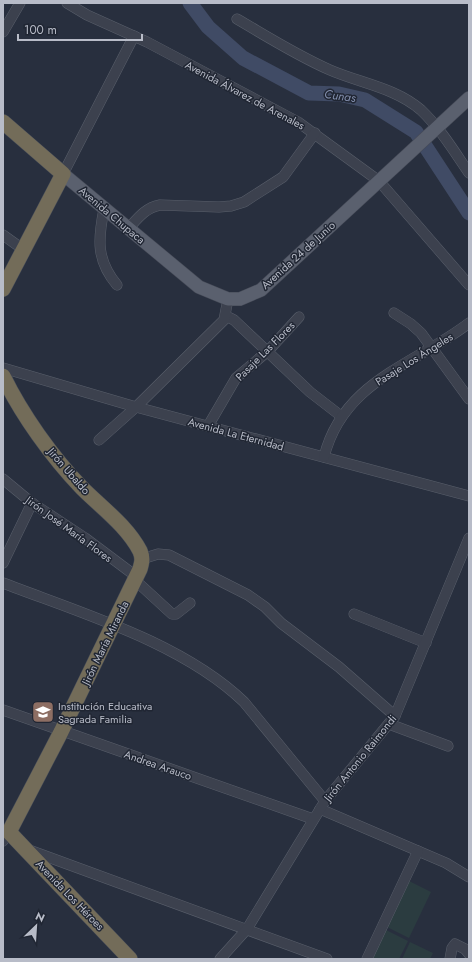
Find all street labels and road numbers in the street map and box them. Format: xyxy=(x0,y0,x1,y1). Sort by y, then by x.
street label: Avenida Álvarez de Arenales xyxy=(182,57,308,134)
street label: Avenida Chupaca xyxy=(76,183,148,247)
street label: Avenida 24 de Junio xyxy=(257,217,339,293)
street label: Pasaje Las Flores xyxy=(232,317,299,384)
street label: Pasaje Los Ángeles xyxy=(372,328,456,389)
street label: Avenida La Eternidad xyxy=(186,414,286,454)
street label: Jirón Ubaldo xyxy=(43,443,94,498)
street label: Jirón José María Flores xyxy=(21,491,116,566)
street label: Jirón María Miranda xyxy=(77,598,132,690)
street label: Jirón Antonio Raimondi xyxy=(319,711,400,806)
street label: Andrea Arauco xyxy=(122,746,194,784)
street label: Avenida Los Héroes xyxy=(32,856,108,934)

